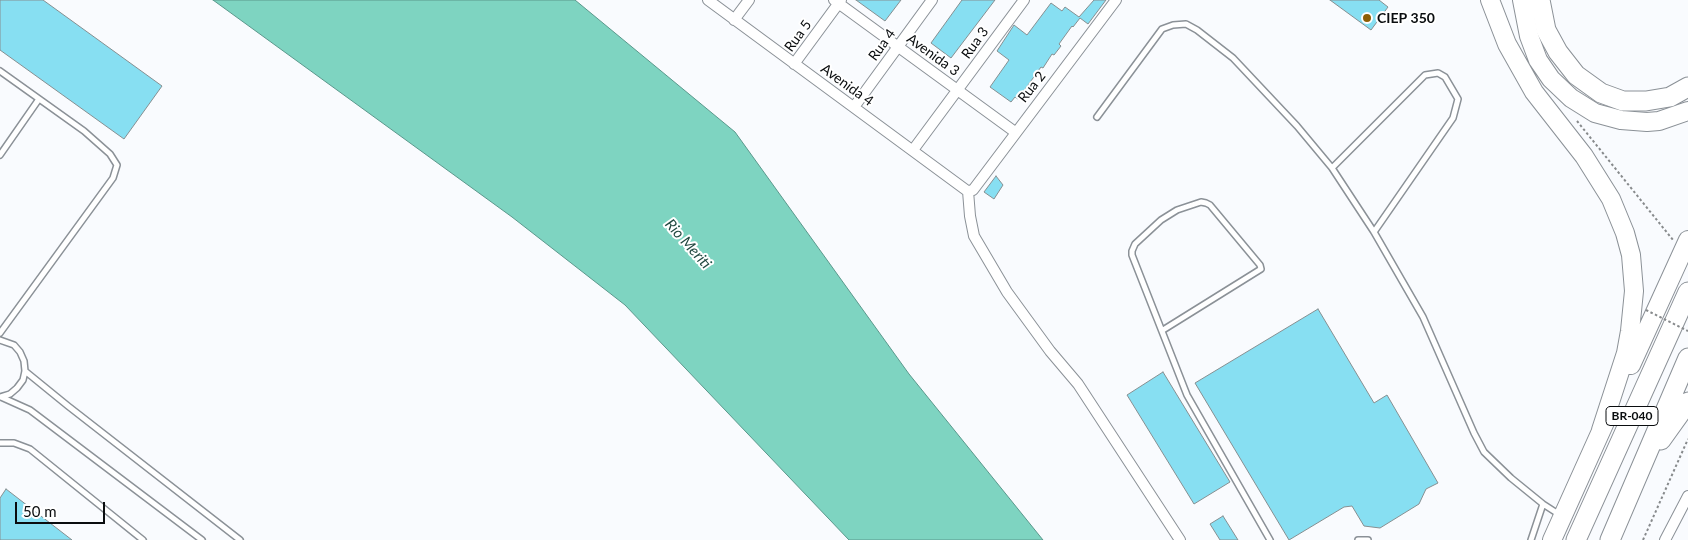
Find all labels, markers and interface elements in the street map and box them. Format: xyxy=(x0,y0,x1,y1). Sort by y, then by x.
place label: CIEP 350 xyxy=(1377,10,1435,26)
marker: CIEP 350 xyxy=(1361,12,1373,24)
street label: Rua 5 xyxy=(781,17,815,55)
street label: Rua 3 xyxy=(958,24,992,62)
street label: Rua 4 xyxy=(865,26,899,64)
street label: Avenida 3 xyxy=(903,30,963,80)
street label: Avenida 4 xyxy=(817,60,877,110)
street label: Rua 2 xyxy=(1015,68,1049,106)
water label: Rio Meriti xyxy=(661,216,715,272)
road number: BR-040 xyxy=(1606,406,1658,426)
scale bar xyxy=(18,492,108,524)
text: 50 m xyxy=(23,502,57,520)

